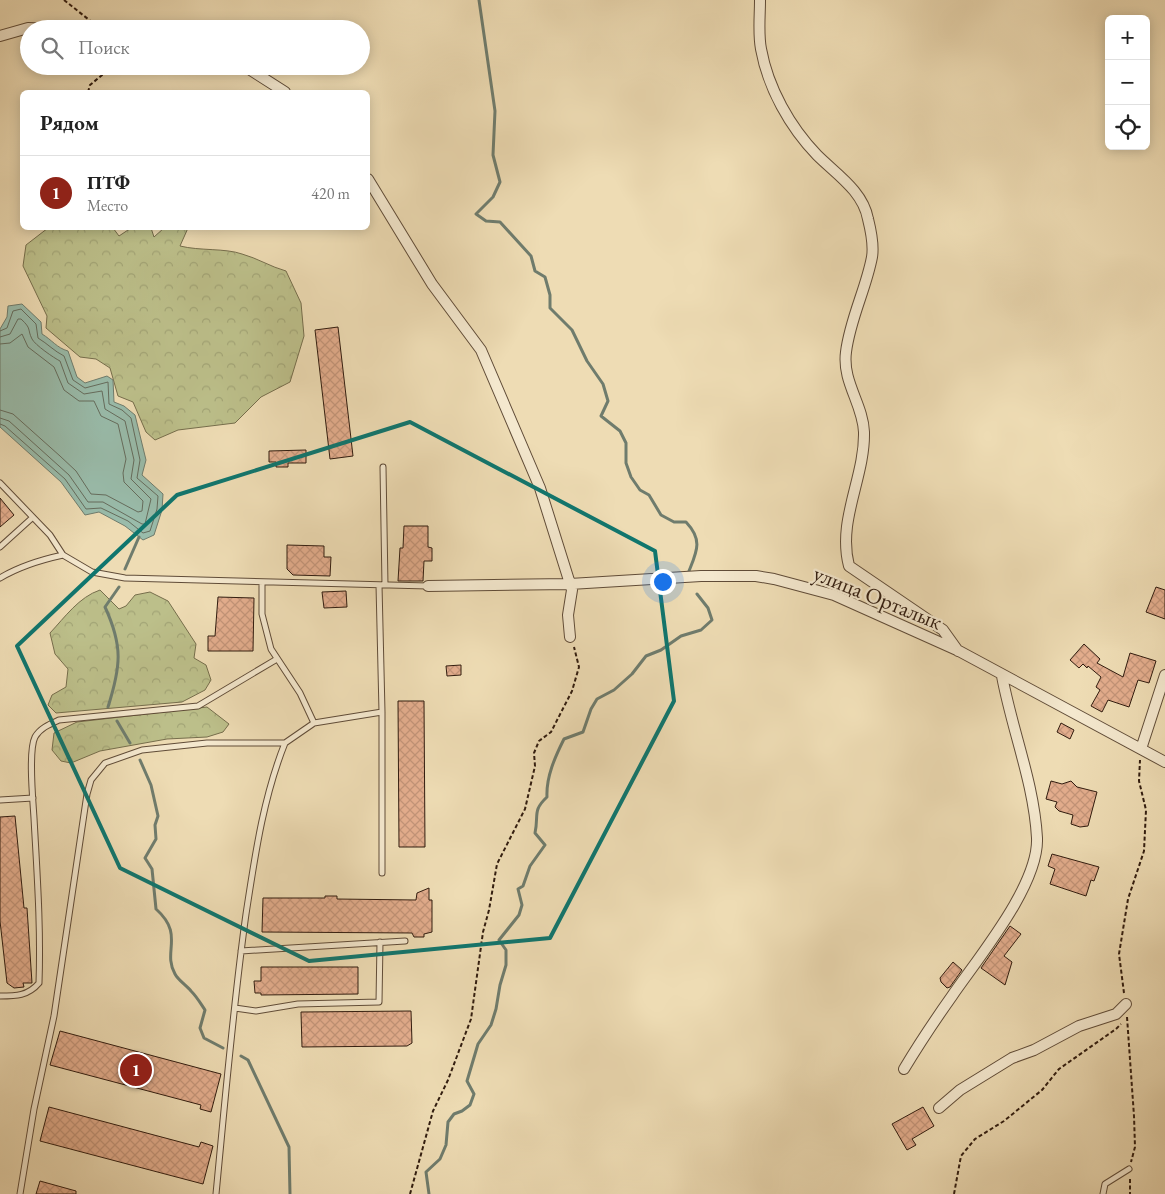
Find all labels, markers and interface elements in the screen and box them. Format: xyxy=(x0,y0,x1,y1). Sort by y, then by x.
map controls xyxy=(1105,15,1150,150)
button: + xyxy=(1105,15,1150,60)
search box xyxy=(20,20,370,75)
icon: search xyxy=(38,34,66,62)
text: Поиск xyxy=(78,35,130,60)
button: − xyxy=(1105,60,1150,105)
button: locate xyxy=(1105,105,1150,150)
text: Рядом xyxy=(40,109,99,136)
text: ПТФ xyxy=(87,170,130,195)
text: 1 xyxy=(52,183,60,204)
text: 420 m xyxy=(311,183,350,204)
text: Место xyxy=(87,195,128,216)
street label: улица Орталык xyxy=(809,558,947,637)
your location xyxy=(650,569,676,595)
pin: 1 xyxy=(120,1051,152,1089)

